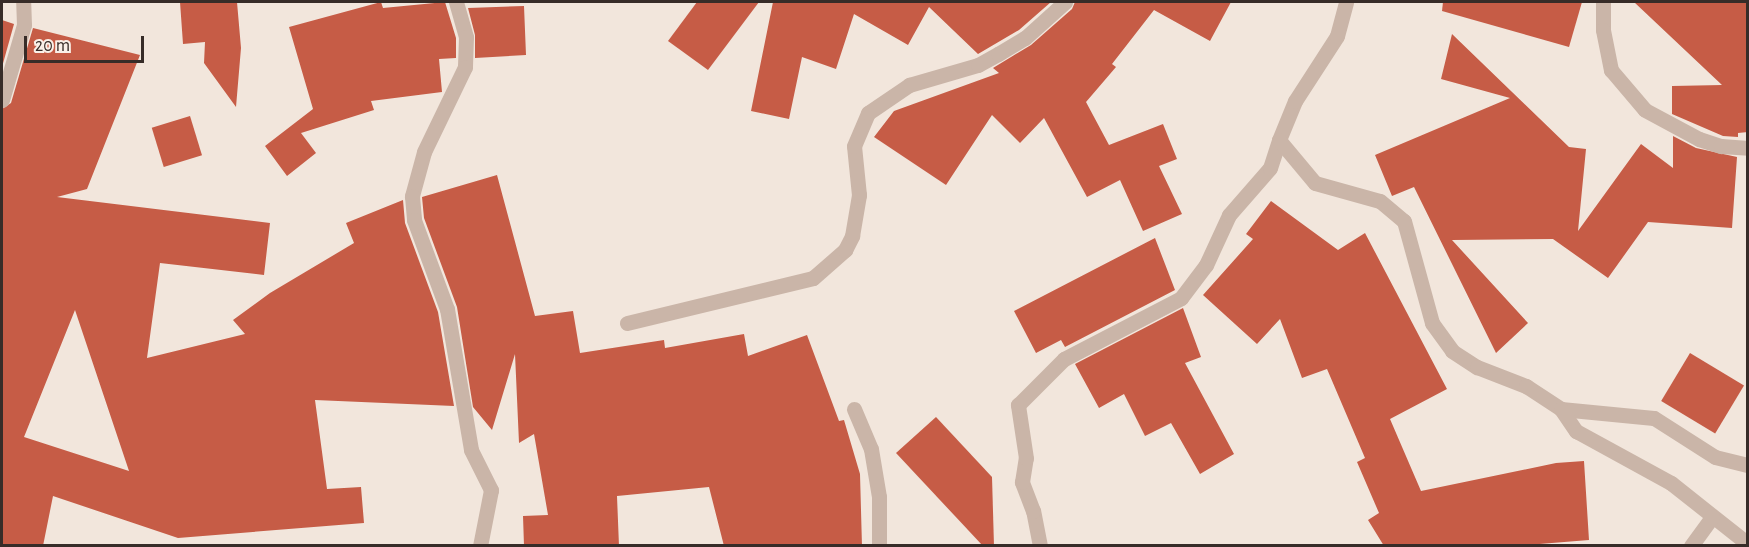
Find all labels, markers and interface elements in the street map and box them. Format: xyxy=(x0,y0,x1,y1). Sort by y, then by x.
scale bar xyxy=(27,24,147,62)
text: 20 m xyxy=(35,37,70,55)

